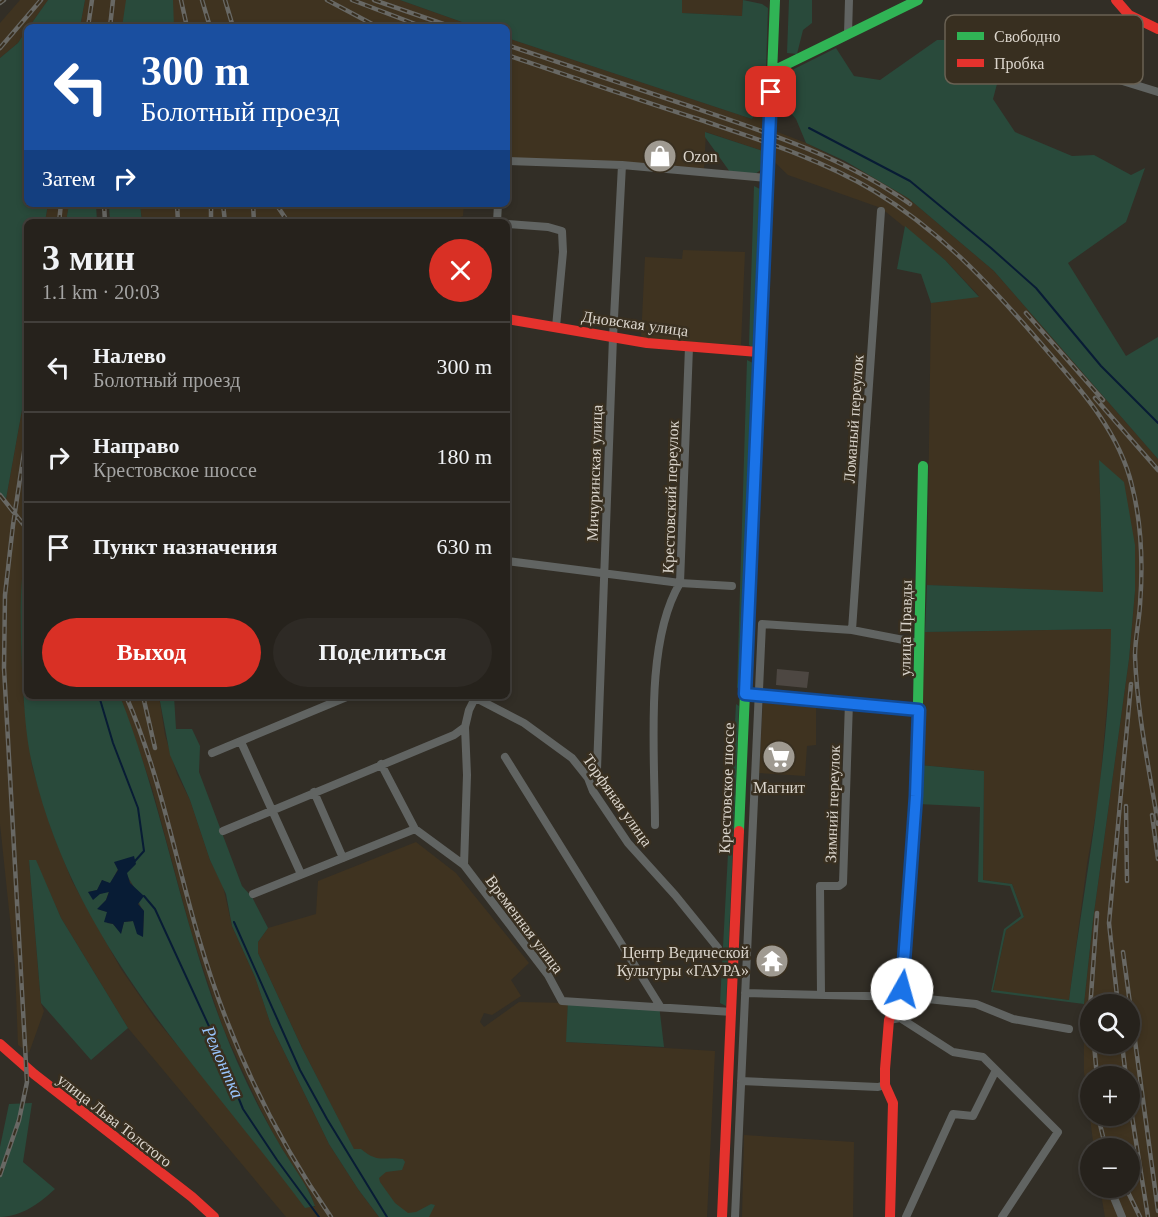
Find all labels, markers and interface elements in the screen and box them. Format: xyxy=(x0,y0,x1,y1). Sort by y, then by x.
legend xyxy=(945,15,1143,84)
text: Свободно xyxy=(994,28,1061,46)
icon: left xyxy=(42,48,120,126)
text: 300 m xyxy=(141,48,250,94)
text: Пробка xyxy=(994,55,1044,73)
pin xyxy=(745,66,796,117)
icon: arrive xyxy=(754,75,787,108)
text: Болотный проезд xyxy=(141,97,340,127)
shop icon: Ozon xyxy=(642,138,678,174)
place label: Ozon xyxy=(683,148,718,165)
icon: right xyxy=(108,162,141,195)
text: Затем xyxy=(42,166,96,191)
text: 3 мин xyxy=(42,238,135,278)
button: close xyxy=(429,239,492,302)
text: 1.1 km · 20:03 xyxy=(42,281,160,303)
street label: Дновская улица xyxy=(580,308,689,340)
text: Налево xyxy=(93,343,166,368)
icon: left xyxy=(42,351,75,384)
text: 300 m xyxy=(436,354,492,379)
street label: Ломаный переулок xyxy=(841,354,867,484)
text: Болотный проезд xyxy=(93,369,240,391)
street label: Мичуринская улица xyxy=(584,404,606,542)
street label: Крестовский переулок xyxy=(659,420,683,574)
text: Направо xyxy=(93,433,179,458)
icon: right xyxy=(42,441,75,474)
text: 180 m xyxy=(436,444,492,469)
text: Крестовское шоссе xyxy=(93,459,257,481)
icon: arrive xyxy=(42,531,75,564)
text: Пункт назначения xyxy=(93,534,278,559)
text: 630 m xyxy=(436,534,492,559)
street label: улица Правды xyxy=(896,580,916,676)
button: Выход xyxy=(42,618,261,687)
button: Поделиться xyxy=(273,618,492,687)
street label: Крестовское шоссе xyxy=(716,722,738,854)
supermarket icon: Магнит xyxy=(761,739,797,775)
street label: Зимний переулок xyxy=(822,745,844,863)
street label: Торфяная улица xyxy=(579,751,656,850)
place label: Магнит xyxy=(753,779,805,796)
street label: Временная улица xyxy=(481,872,567,977)
temple icon: Центр Ведической Культуры «ГАУРА» xyxy=(754,943,790,979)
place label: Центр Ведической Культуры «ГАУРА» xyxy=(617,944,749,980)
position arrow xyxy=(870,957,934,1021)
map controls xyxy=(1080,994,1140,1198)
button: search xyxy=(1080,994,1140,1054)
water label: Ремонтка xyxy=(198,1022,248,1101)
button: + xyxy=(1080,1066,1140,1126)
street label: улица Льва Толстого xyxy=(53,1070,175,1171)
button: − xyxy=(1080,1138,1140,1198)

